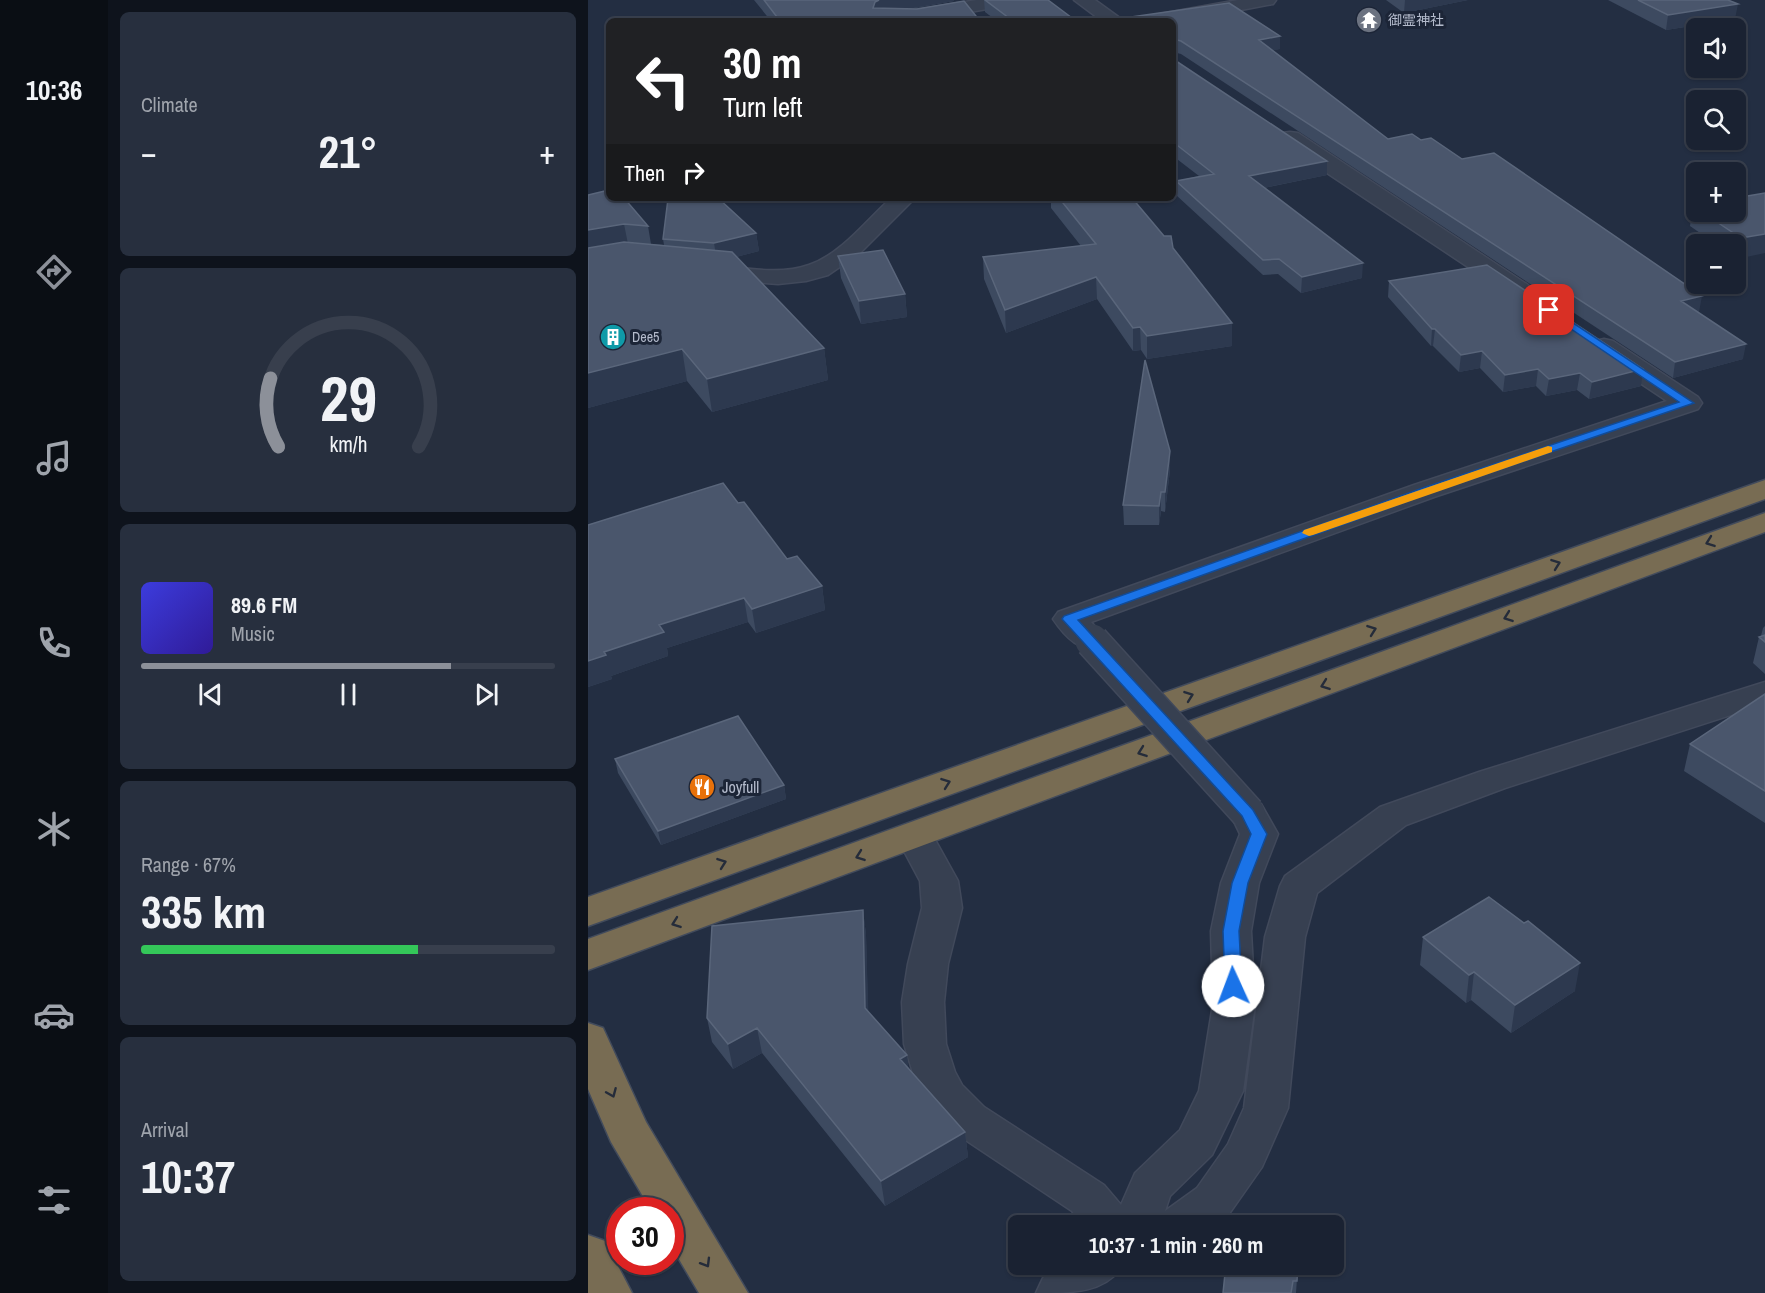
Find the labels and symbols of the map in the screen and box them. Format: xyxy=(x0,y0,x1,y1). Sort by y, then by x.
temple icon: 御霊神社 xyxy=(1354,5,1384,35)
place label: 御霊神社 xyxy=(1388,11,1444,29)
pin xyxy=(1523,284,1574,335)
building icon: Dee5 xyxy=(598,322,628,352)
place label: Dee5 xyxy=(632,328,659,346)
one-way arrow xyxy=(1705,535,1716,547)
one-way arrow xyxy=(1550,559,1561,572)
one-way arrow xyxy=(1503,610,1514,622)
one-way arrow xyxy=(1366,624,1377,637)
one-way arrow xyxy=(1320,677,1331,690)
one-way arrow xyxy=(1183,690,1194,703)
one-way arrow xyxy=(1137,745,1148,758)
restaurant icon: Joyfull xyxy=(687,772,717,802)
place label: Joyfull xyxy=(722,776,759,798)
one-way arrow xyxy=(940,777,951,790)
one-way arrow xyxy=(855,849,866,862)
one-way arrow xyxy=(716,858,727,871)
one-way arrow xyxy=(671,915,682,928)
position arrow xyxy=(1201,954,1265,1018)
one-way arrow xyxy=(604,1087,616,1098)
speed limit sign: 30 xyxy=(606,1197,684,1275)
one-way arrow xyxy=(699,1257,711,1267)

